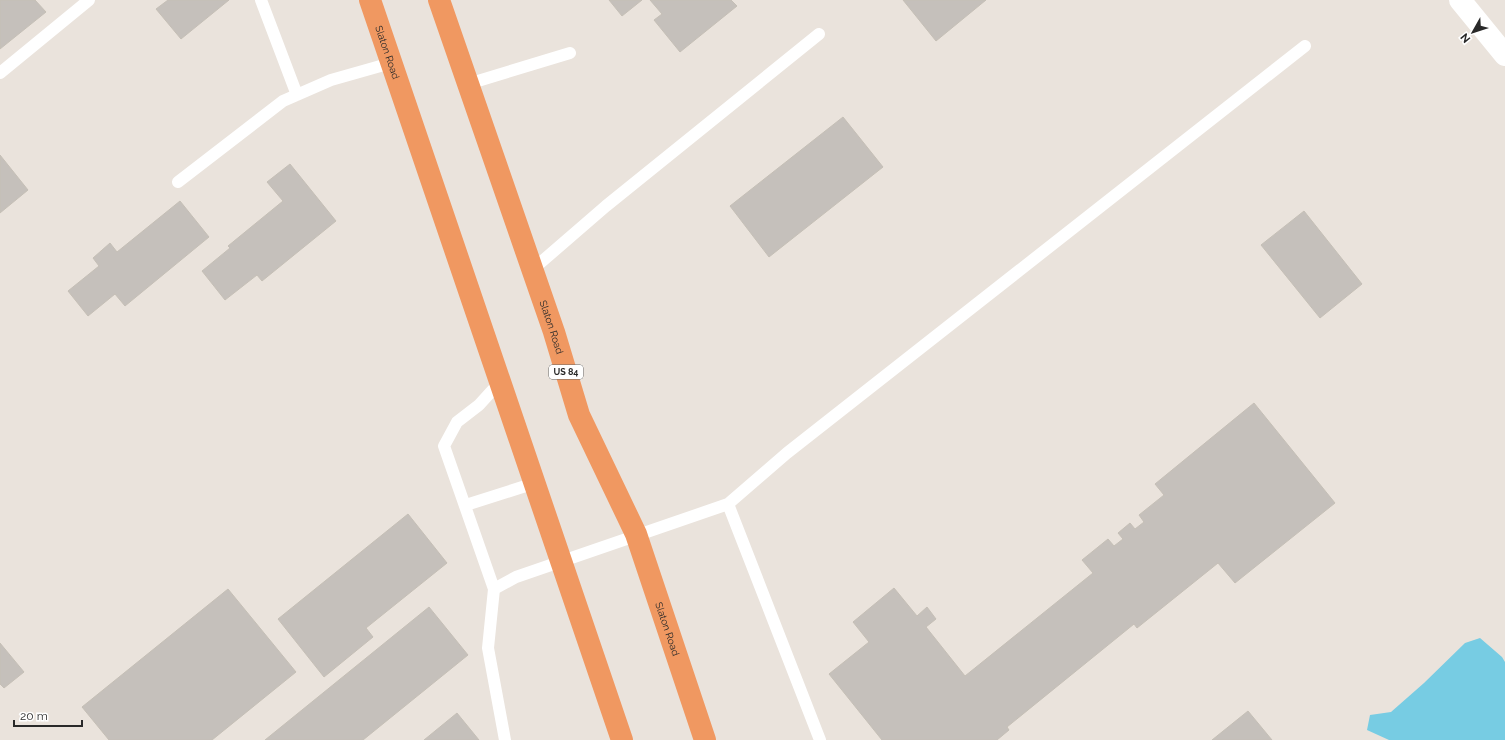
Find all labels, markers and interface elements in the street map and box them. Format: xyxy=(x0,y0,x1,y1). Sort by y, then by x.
north arrow xyxy=(1453,12,1493,52)
street label: Slaton Road xyxy=(373,24,401,80)
text: N xyxy=(1458,31,1473,45)
street label: Slaton Road xyxy=(537,299,565,355)
road number: US 84 xyxy=(549,365,583,379)
street label: Slaton Road xyxy=(653,601,681,657)
scale bar xyxy=(14,702,82,728)
text: 20 m xyxy=(20,709,48,723)

